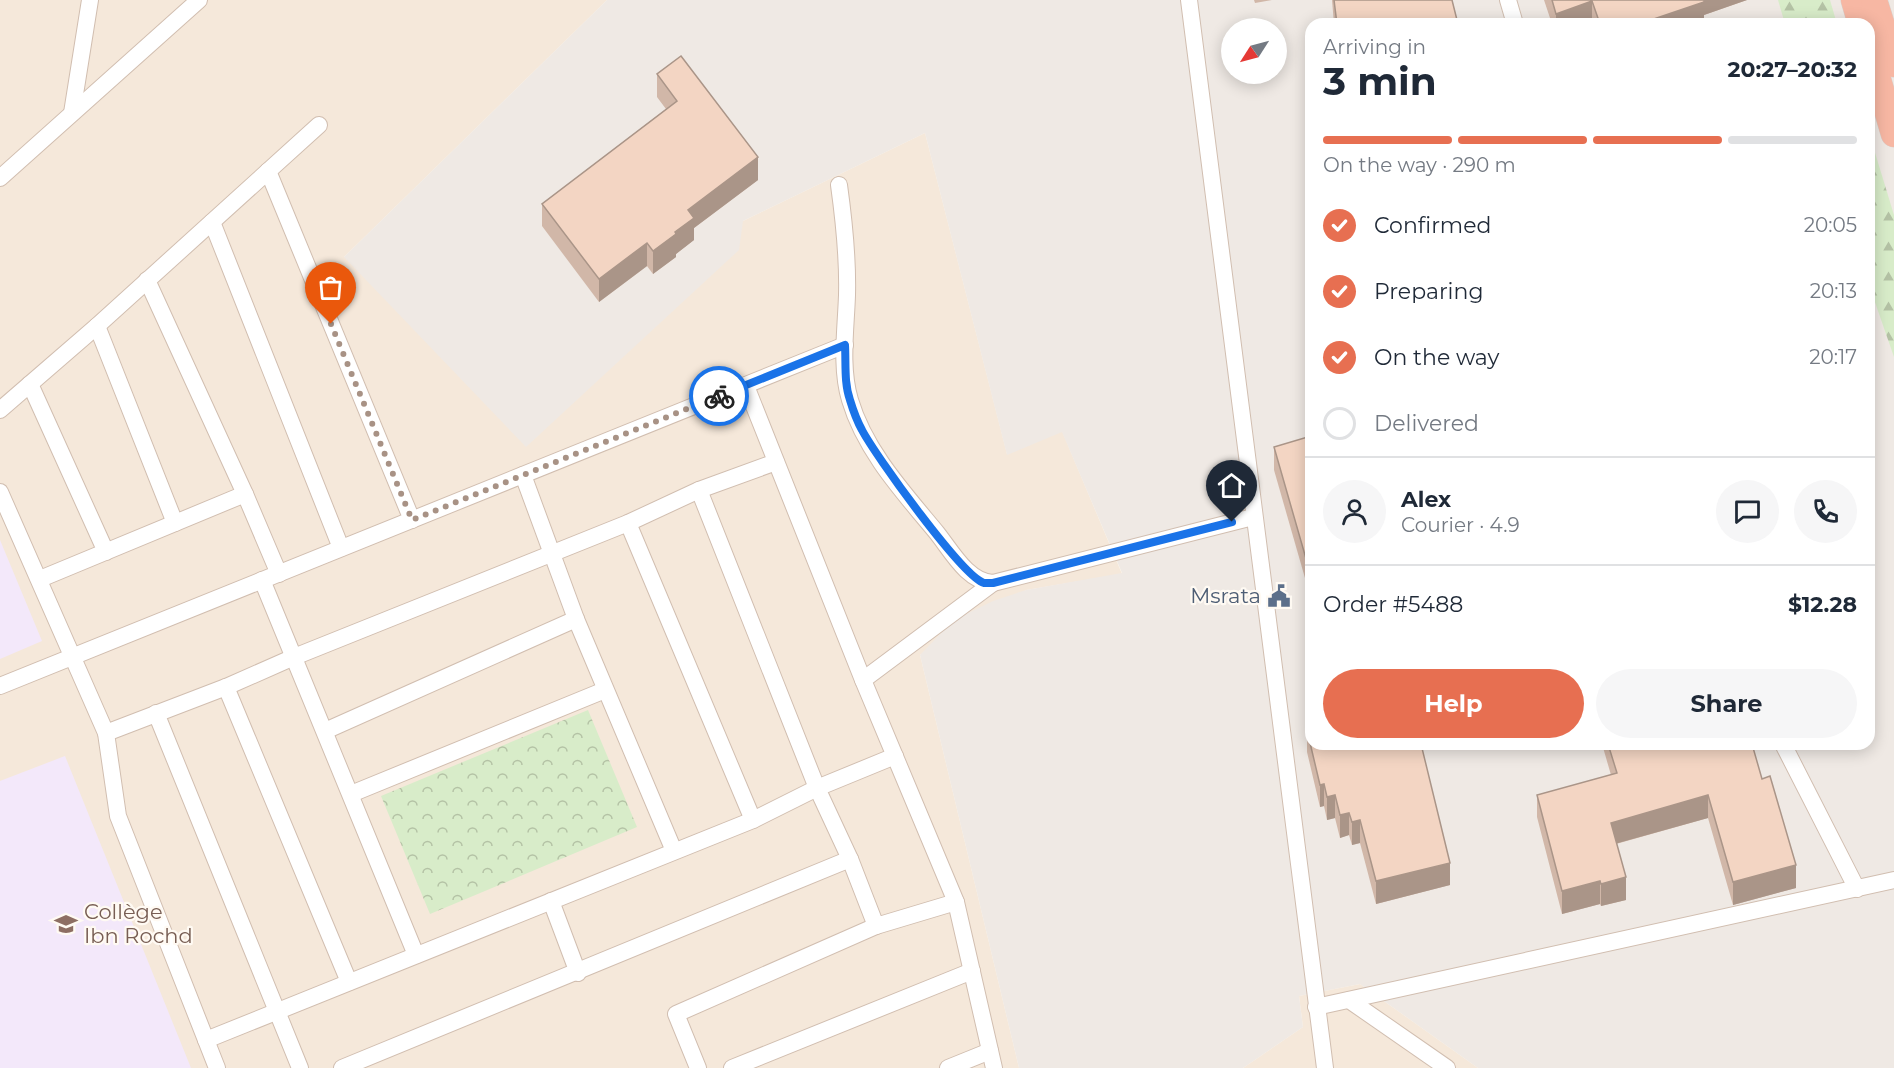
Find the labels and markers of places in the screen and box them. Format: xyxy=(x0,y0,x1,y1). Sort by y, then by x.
pin xyxy=(305,262,356,324)
pin xyxy=(1206,460,1257,522)
place label: Msrata xyxy=(1190,583,1261,608)
public building icon: Msrata xyxy=(1266,583,1292,609)
place label: Collège Ibn Rochd xyxy=(84,899,193,948)
school or university icon: Collège Ibn Rochd xyxy=(53,911,79,937)

